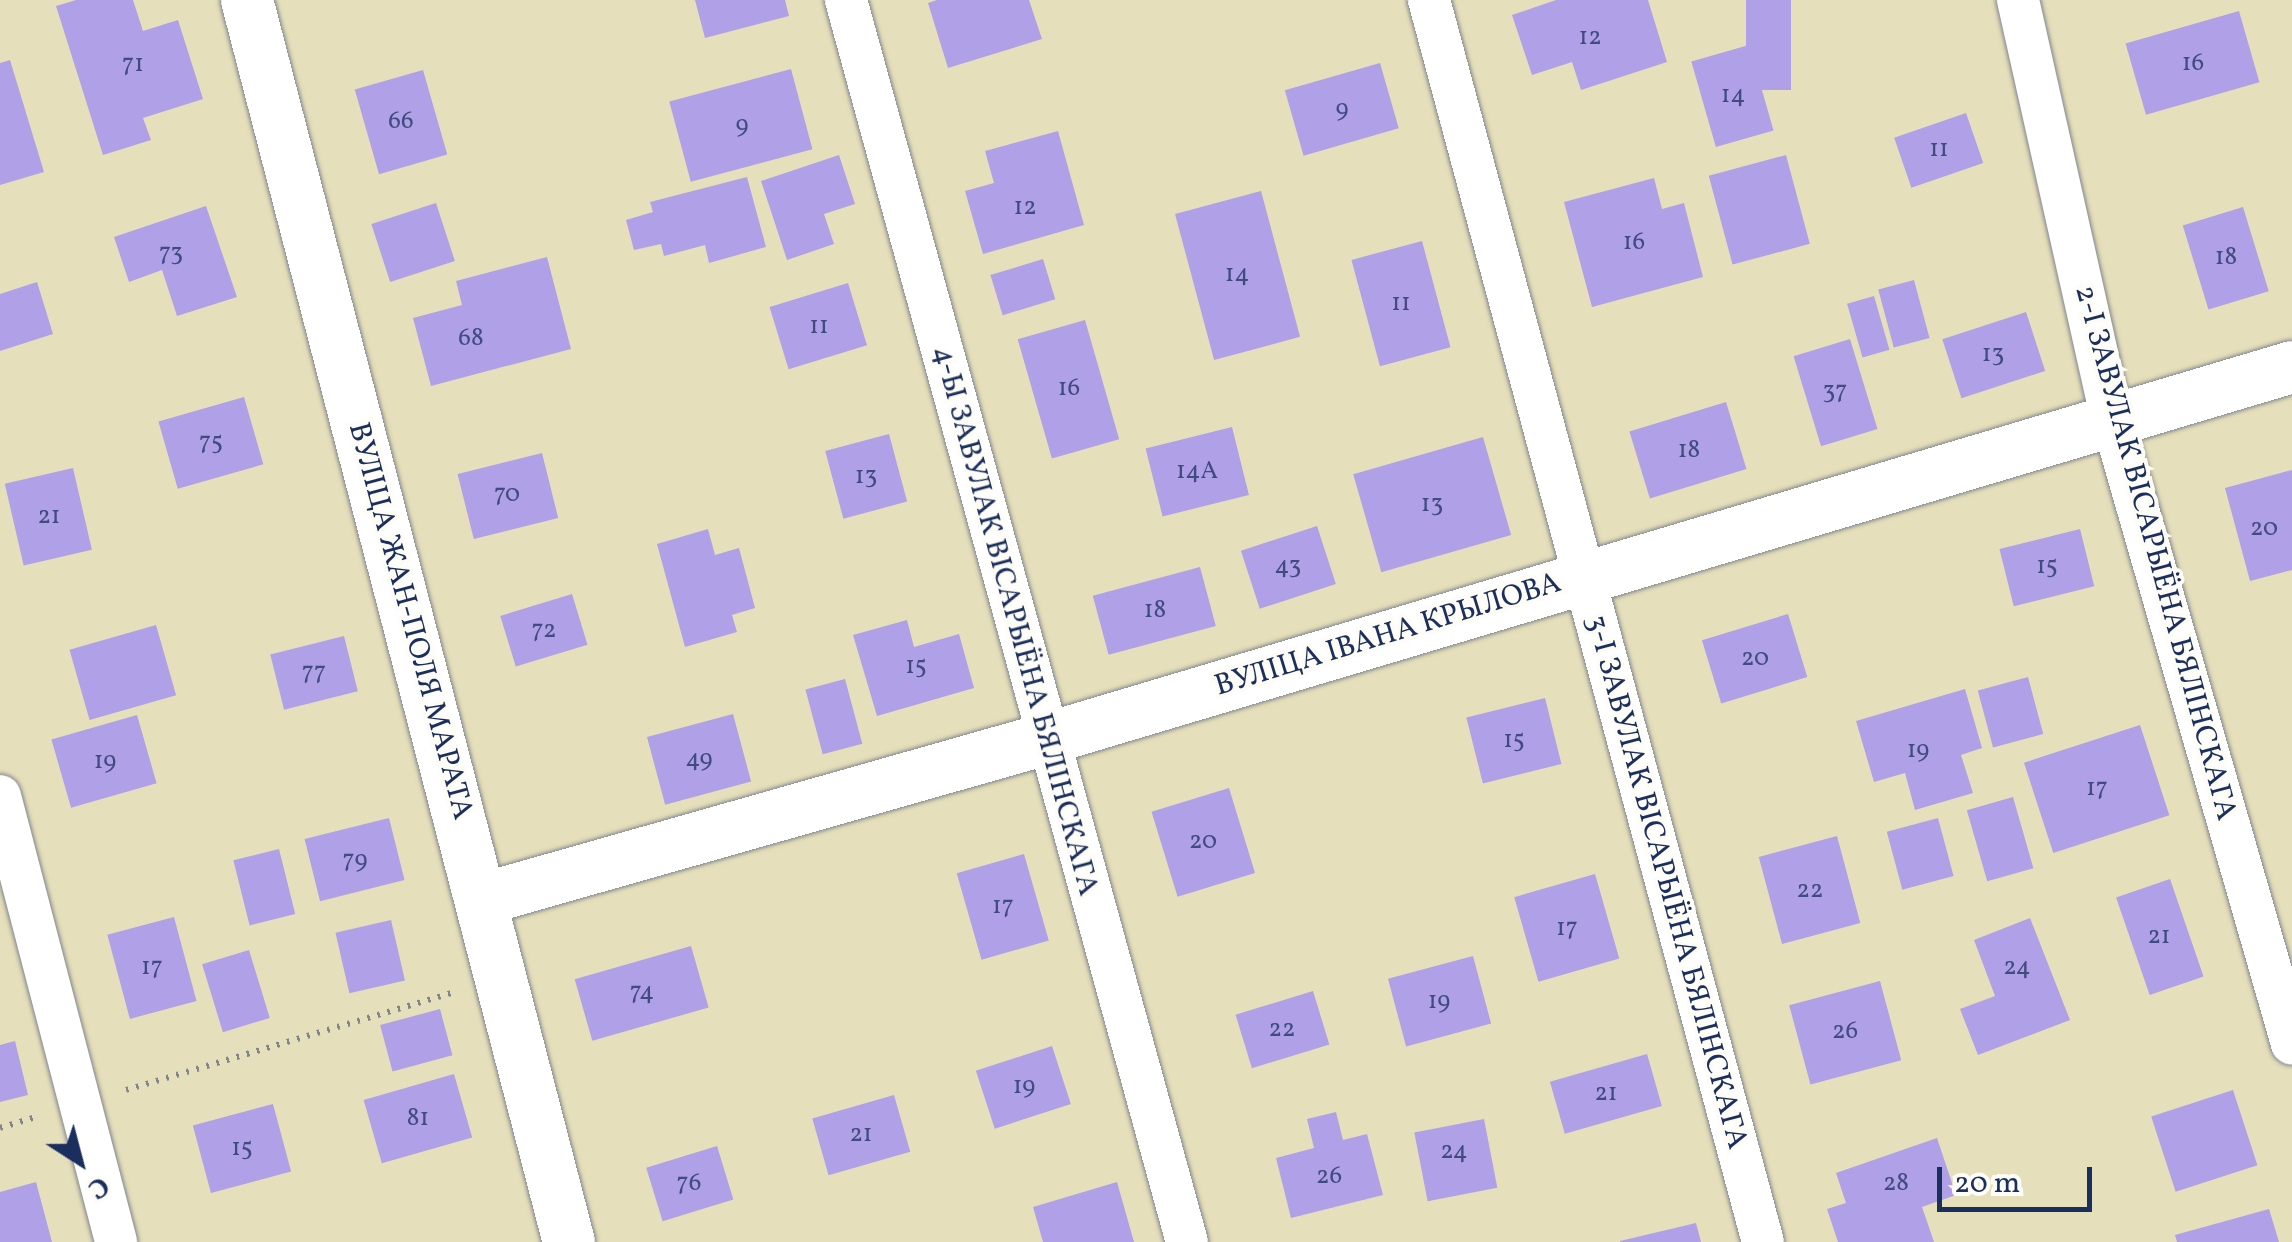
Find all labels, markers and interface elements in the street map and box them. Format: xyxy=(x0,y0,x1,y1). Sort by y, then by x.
house number: 12 xyxy=(1578,23,1602,53)
house number: 16 xyxy=(2182,49,2204,79)
house number: 71 xyxy=(122,50,144,80)
house number: 14 xyxy=(1721,81,1745,111)
house number: 9 xyxy=(1336,95,1348,125)
house number: 66 xyxy=(388,107,414,137)
house number: 9 xyxy=(736,111,748,141)
house number: 11 xyxy=(1929,135,1949,165)
house number: 12 xyxy=(1013,193,1037,223)
house number: 16 xyxy=(1623,228,1645,258)
house number: 73 xyxy=(159,239,183,269)
house number: 18 xyxy=(2215,243,2237,273)
house number: 14 xyxy=(1225,260,1249,290)
street label: 2-І ЗАВУЛАК ВІСАРЫЁНА БЯЛІНСКАГА xyxy=(2066,282,2244,824)
house number: 11 xyxy=(1391,289,1411,319)
house number: 11 xyxy=(809,312,829,342)
house number: 68 xyxy=(458,324,484,354)
house number: 13 xyxy=(1982,340,2004,370)
street label: 4-Ы ЗАВУЛАК ВІСАРЫЁНА БЯЛІНСКАГА xyxy=(924,342,1106,900)
house number: 16 xyxy=(1058,374,1080,404)
house number: 37 xyxy=(1823,377,1847,407)
street label: ВУЛІЦА ЖАН-ПОЛЯ МАРАТА xyxy=(340,418,480,824)
house number: 75 xyxy=(199,428,223,458)
house number: 18 xyxy=(1678,436,1700,466)
house number: 14А xyxy=(1176,457,1218,487)
house number: 13 xyxy=(855,462,877,492)
house number: 70 xyxy=(494,480,520,510)
house number: 13 xyxy=(1421,490,1443,520)
house number: 21 xyxy=(37,502,61,532)
house number: 20 xyxy=(2250,514,2278,544)
house number: 43 xyxy=(1275,552,1301,582)
house number: 15 xyxy=(2036,552,2058,582)
street label: ВУЛІЦА ІВАНА КРЫЛОВА xyxy=(1211,565,1565,705)
house number: 18 xyxy=(1144,596,1166,626)
street label: 3-І ЗАВУЛАК ВІСАРЫЁНА БЯЛІНСКАГА xyxy=(1577,611,1755,1153)
house number: 72 xyxy=(531,616,557,646)
house number: 20 xyxy=(1741,644,1769,674)
house number: 15 xyxy=(905,652,927,682)
house number: 77 xyxy=(302,658,326,688)
house number: 15 xyxy=(1503,726,1525,756)
house number: 19 xyxy=(1907,736,1929,766)
house number: 49 xyxy=(685,745,713,775)
house number: 19 xyxy=(94,747,116,777)
house number: 17 xyxy=(2086,774,2108,804)
house number: 20 xyxy=(1189,827,1217,857)
house number: 79 xyxy=(343,846,367,876)
house number: 22 xyxy=(1797,876,1823,906)
house number: 17 xyxy=(992,892,1014,922)
house number: 17 xyxy=(1556,914,1578,944)
house number: 21 xyxy=(2147,922,2171,952)
house number: 17 xyxy=(141,953,163,983)
house number: 24 xyxy=(2003,953,2031,983)
house number: 74 xyxy=(630,978,654,1008)
house number: 19 xyxy=(1428,987,1450,1017)
house number: 22 xyxy=(1269,1015,1295,1045)
house number: 26 xyxy=(1832,1017,1858,1047)
house number: 19 xyxy=(1013,1072,1035,1102)
house number: 21 xyxy=(1594,1079,1618,1109)
house number: 81 xyxy=(407,1104,429,1134)
north arrow xyxy=(30,1112,130,1212)
house number: 21 xyxy=(849,1120,873,1150)
house number: 15 xyxy=(231,1134,253,1164)
house number: 24 xyxy=(1440,1137,1468,1167)
scale bar xyxy=(1942,1147,2097,1209)
house number: 26 xyxy=(1316,1162,1342,1192)
text: 20 m xyxy=(1954,1163,2020,1205)
text: С xyxy=(79,1166,117,1208)
house number: 76 xyxy=(677,1169,701,1199)
house number: 28 xyxy=(1883,1169,1909,1199)

